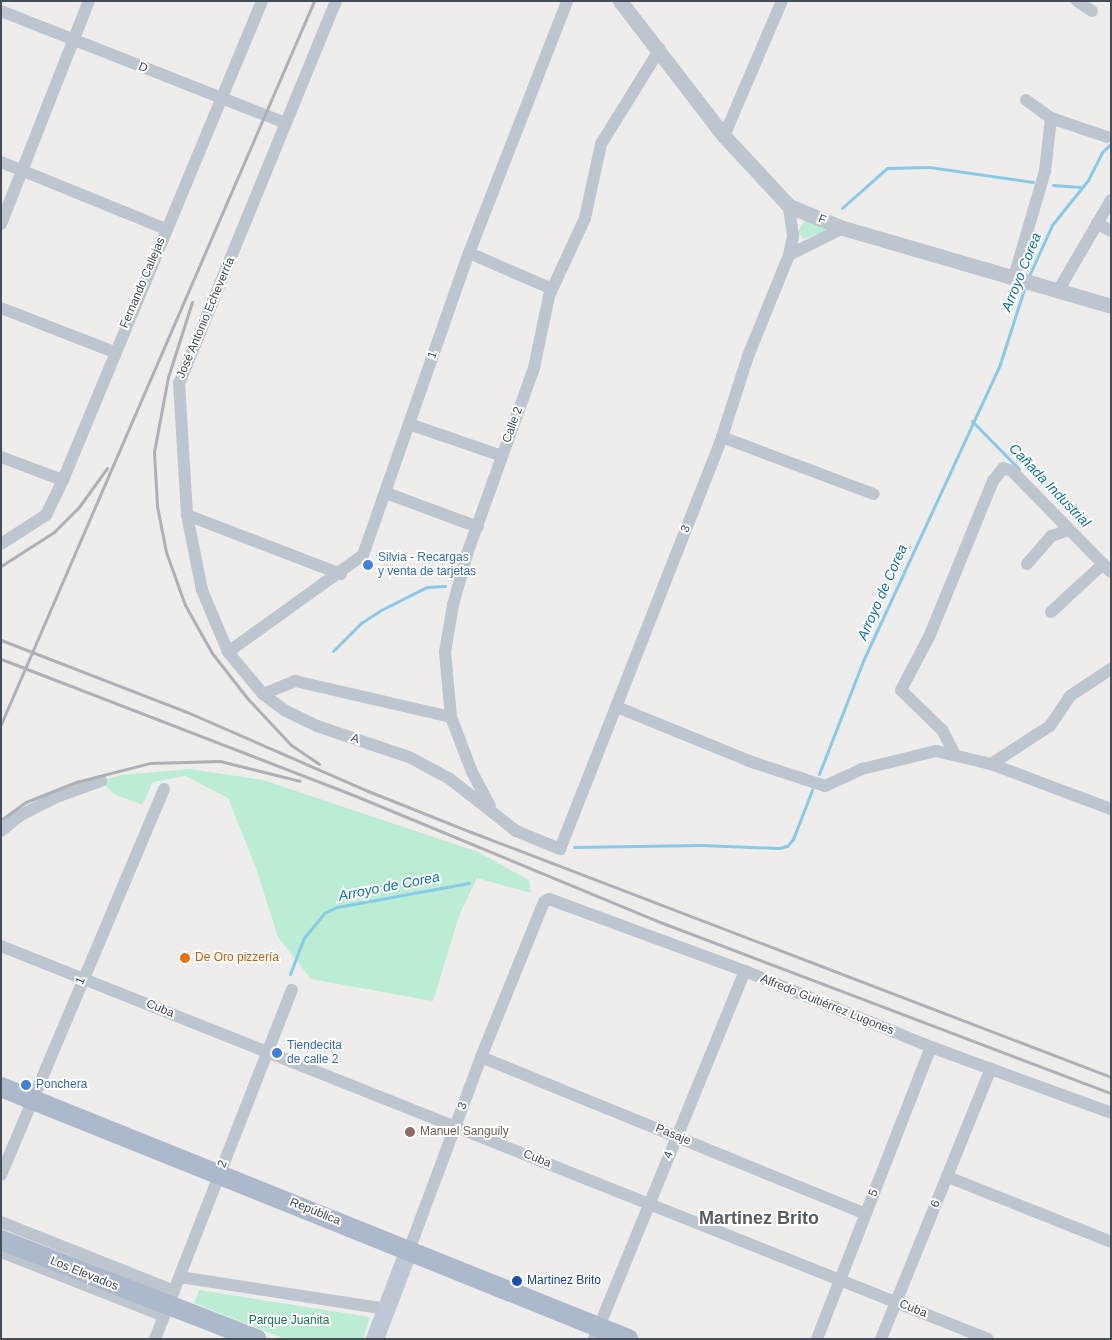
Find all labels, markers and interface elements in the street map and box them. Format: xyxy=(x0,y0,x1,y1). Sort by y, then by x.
street label: D xyxy=(136,60,150,76)
street label: F xyxy=(816,212,828,228)
water label: Arroyo Corea xyxy=(998,230,1044,314)
street label: Fernando Callejas xyxy=(117,235,169,331)
street label: José Antonio Echeverría xyxy=(174,255,238,381)
street label: 1 xyxy=(425,350,441,360)
street label: Calle 2 xyxy=(500,405,526,445)
water label: Cañada Industrial xyxy=(1006,440,1094,530)
street label: 3 xyxy=(678,523,694,535)
water label: Arroyo de Corea xyxy=(853,542,911,642)
place label: Silvia - Recargas y venta de tarjetas xyxy=(378,551,476,579)
marker: Silvia - Recargas y venta de tarjetas xyxy=(362,559,374,571)
street label: A xyxy=(349,731,361,747)
water label: Arroyo de Corea xyxy=(337,868,441,904)
place label: De Oro pizzería xyxy=(195,951,279,965)
marker: De Oro pizzería xyxy=(179,952,191,964)
street label: Alfredo Guitiérrez Lugones xyxy=(758,972,896,1038)
street label: 1 xyxy=(73,975,89,987)
street label: Cuba xyxy=(144,997,176,1021)
place label: Tiendecita de calle 2 xyxy=(287,1039,342,1067)
marker: Tiendecita de calle 2 xyxy=(271,1047,283,1059)
place label: Ponchera xyxy=(36,1078,87,1092)
marker: Ponchera xyxy=(20,1079,32,1091)
street label: 3 xyxy=(455,1100,471,1112)
street label: Pasaje xyxy=(653,1121,693,1149)
place label: Manuel Sanguily xyxy=(420,1125,509,1139)
marker: Manuel Sanguily xyxy=(404,1126,416,1138)
street label: Cuba xyxy=(521,1147,553,1171)
street label: 4 xyxy=(661,1149,677,1161)
street label: 2 xyxy=(215,1158,231,1170)
street label: 5 xyxy=(866,1187,882,1199)
street label: República xyxy=(288,1195,342,1229)
street label: 6 xyxy=(928,1198,944,1210)
district label: Martinez Brito xyxy=(699,1207,819,1229)
street label: Los Elevados xyxy=(48,1254,120,1294)
place label: Martinez Brito xyxy=(527,1274,601,1288)
marker: Martinez Brito xyxy=(511,1275,523,1287)
street label: Cuba xyxy=(897,1297,929,1321)
park label: Parque Juanita xyxy=(249,1314,329,1328)

